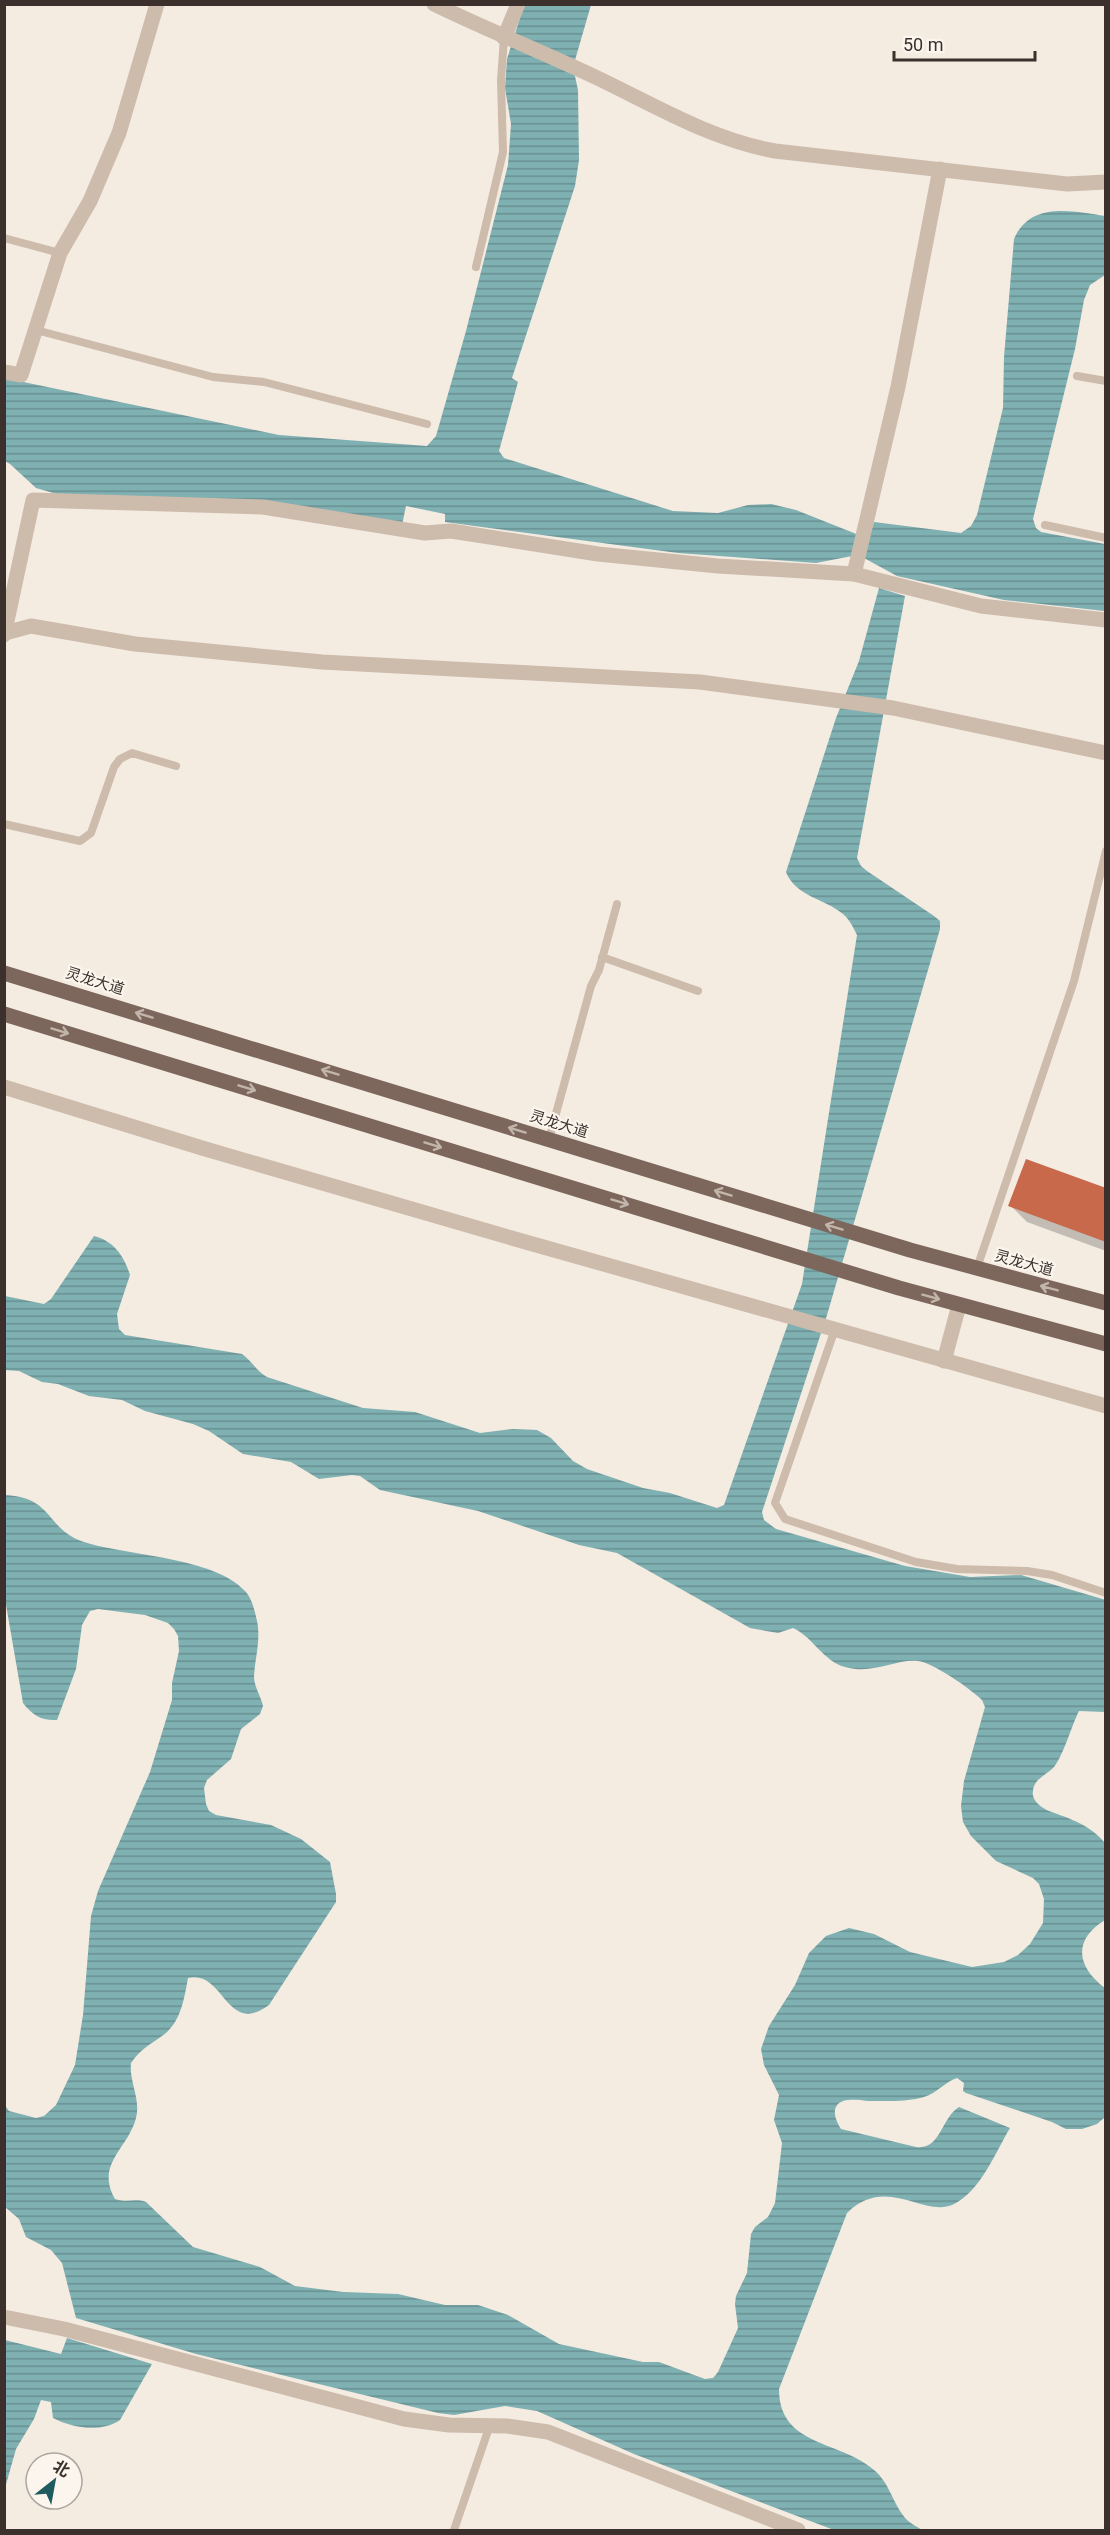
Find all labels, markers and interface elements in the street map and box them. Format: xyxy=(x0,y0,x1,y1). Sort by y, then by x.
scale bar xyxy=(894,24,1035,62)
text: 50 m xyxy=(903,34,943,55)
street label: 灵龙大道 xyxy=(64,964,126,998)
one-way arrow xyxy=(135,1009,154,1020)
one-way arrow xyxy=(50,1026,69,1037)
one-way arrow xyxy=(321,1066,340,1077)
one-way arrow xyxy=(237,1083,256,1094)
street label: 灵龙大道 xyxy=(528,1107,590,1141)
one-way arrow xyxy=(508,1123,527,1134)
one-way arrow xyxy=(423,1140,442,1151)
one-way arrow xyxy=(714,1187,733,1198)
one-way arrow xyxy=(610,1197,629,1208)
one-way arrow xyxy=(825,1221,844,1232)
street label: 灵龙大道 xyxy=(993,1247,1055,1279)
one-way arrow xyxy=(1040,1282,1059,1293)
one-way arrow xyxy=(921,1292,940,1303)
north arrow xyxy=(24,2451,84,2511)
text: 北 xyxy=(50,2456,73,2481)

